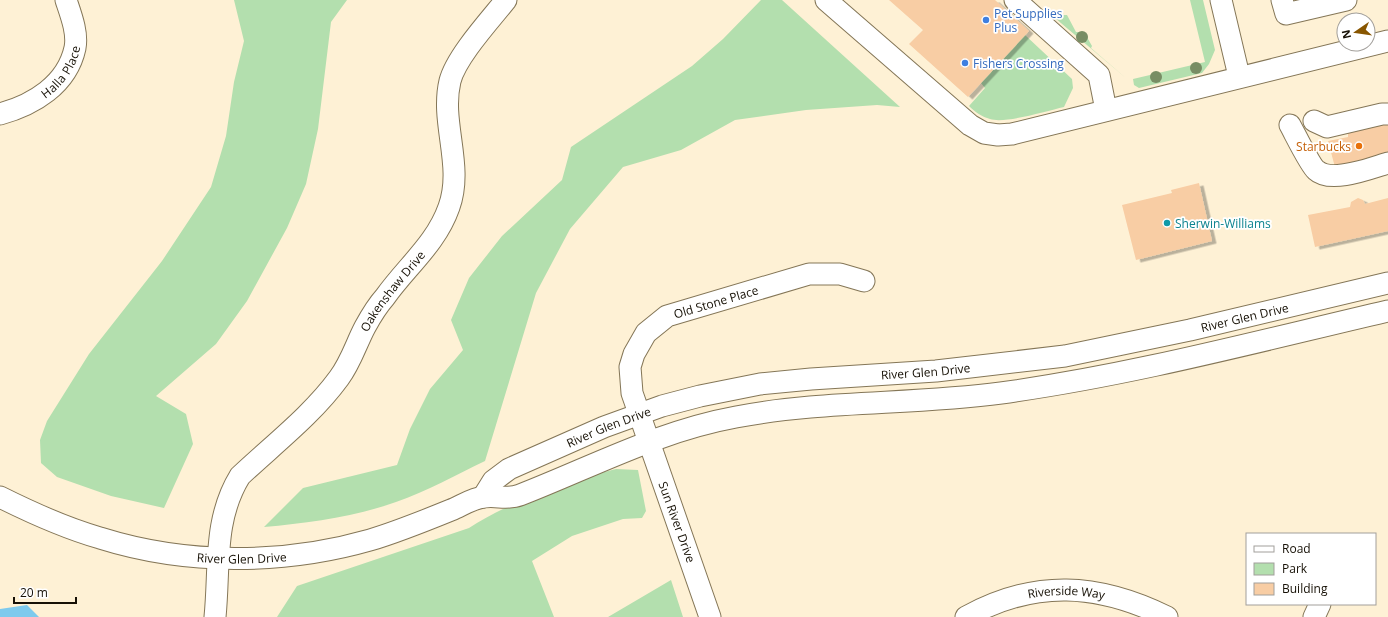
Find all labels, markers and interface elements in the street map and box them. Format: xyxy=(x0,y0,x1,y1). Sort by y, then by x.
place label: Pet Supplies Plus xyxy=(994,5,1063,36)
north arrow xyxy=(1336,12,1376,52)
marker: Pet Supplies Plus xyxy=(981,15,991,25)
text: N xyxy=(1337,28,1354,40)
street label: Halla Place xyxy=(37,44,84,102)
place label: Fishers Crossing xyxy=(973,55,1064,72)
marker: Fishers Crossing xyxy=(960,58,970,68)
place label: Starbucks xyxy=(1296,138,1351,155)
marker: Starbucks xyxy=(1354,141,1364,151)
place label: Sherwin-Williams xyxy=(1175,215,1271,232)
marker: Sherwin-Williams xyxy=(1162,218,1172,228)
street label: Oakenshaw Drive xyxy=(356,247,429,334)
street label: Old Stone Place xyxy=(671,281,760,322)
street label: River Glen Drive xyxy=(1199,298,1290,336)
street label: River Glen Drive xyxy=(880,359,971,383)
street label: River Glen Drive xyxy=(563,402,653,451)
street label: Sun River Drive xyxy=(654,479,700,565)
legend xyxy=(1246,533,1376,605)
text: Road xyxy=(1282,540,1311,557)
street label: River Glen Drive xyxy=(196,548,288,567)
text: Park xyxy=(1282,560,1308,577)
scale bar xyxy=(14,579,76,605)
text: Building xyxy=(1282,580,1328,597)
street label: Riverside Way xyxy=(1026,581,1107,603)
text: 20 m xyxy=(20,584,48,601)

